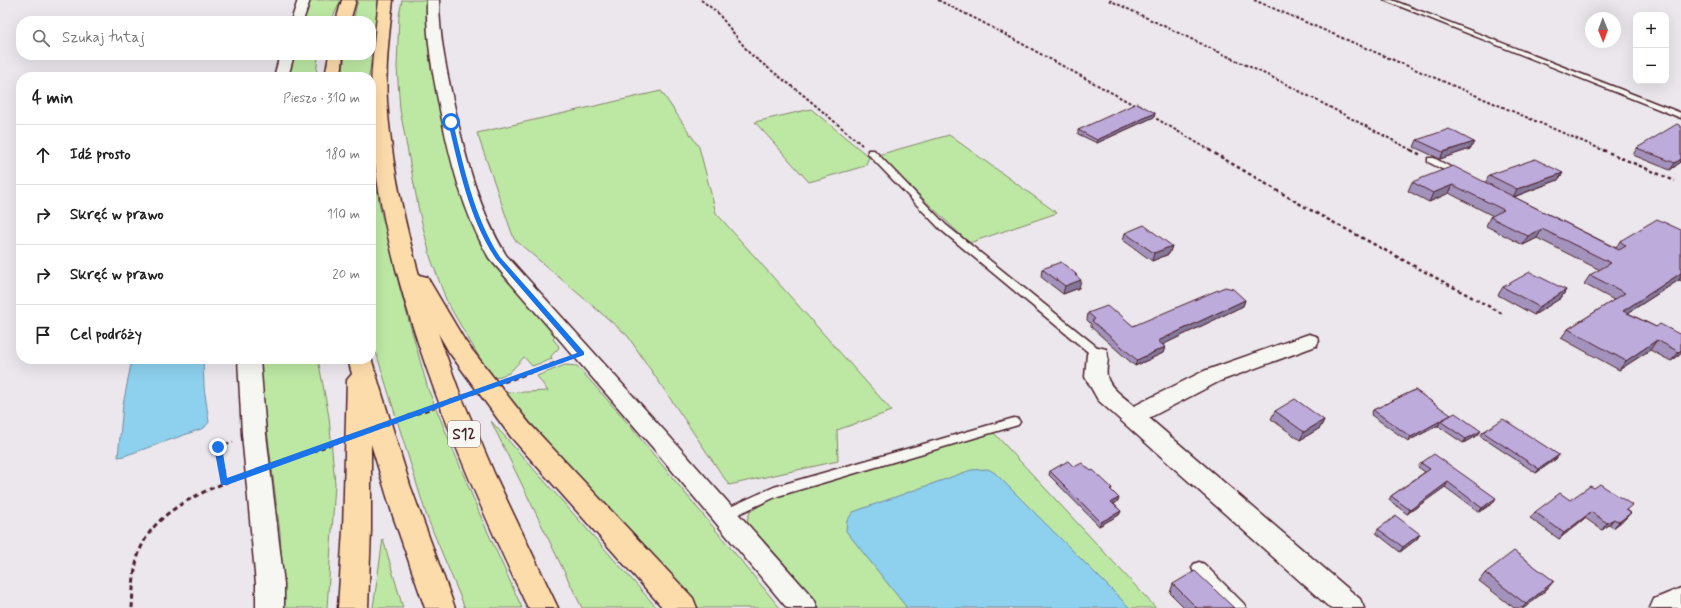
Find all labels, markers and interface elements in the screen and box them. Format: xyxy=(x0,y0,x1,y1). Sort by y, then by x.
north arrow xyxy=(1585,12,1621,48)
map controls xyxy=(1633,12,1669,84)
button: + xyxy=(1633,12,1669,48)
search box xyxy=(16,16,376,60)
icon: search xyxy=(30,27,52,49)
text: Szukaj tutaj xyxy=(62,28,145,48)
button: − xyxy=(1633,48,1669,84)
text: 4 min xyxy=(32,87,73,109)
text: Pieszo · 310 m xyxy=(283,90,360,107)
route start xyxy=(442,113,460,131)
icon: ahead xyxy=(32,144,54,166)
text: Idź prosto xyxy=(70,145,131,165)
text: 180 m xyxy=(325,146,360,163)
icon: right xyxy=(32,204,54,226)
text: Skręć w prawo xyxy=(70,205,164,225)
text: 110 m xyxy=(327,206,360,223)
icon: right xyxy=(32,264,54,286)
text: Skręć w prawo xyxy=(70,265,164,285)
text: 20 m xyxy=(332,266,360,283)
icon: arrive xyxy=(32,324,54,346)
text: Cel podróży xyxy=(70,325,142,345)
road number: S12 xyxy=(448,421,480,447)
route end xyxy=(209,438,227,456)

